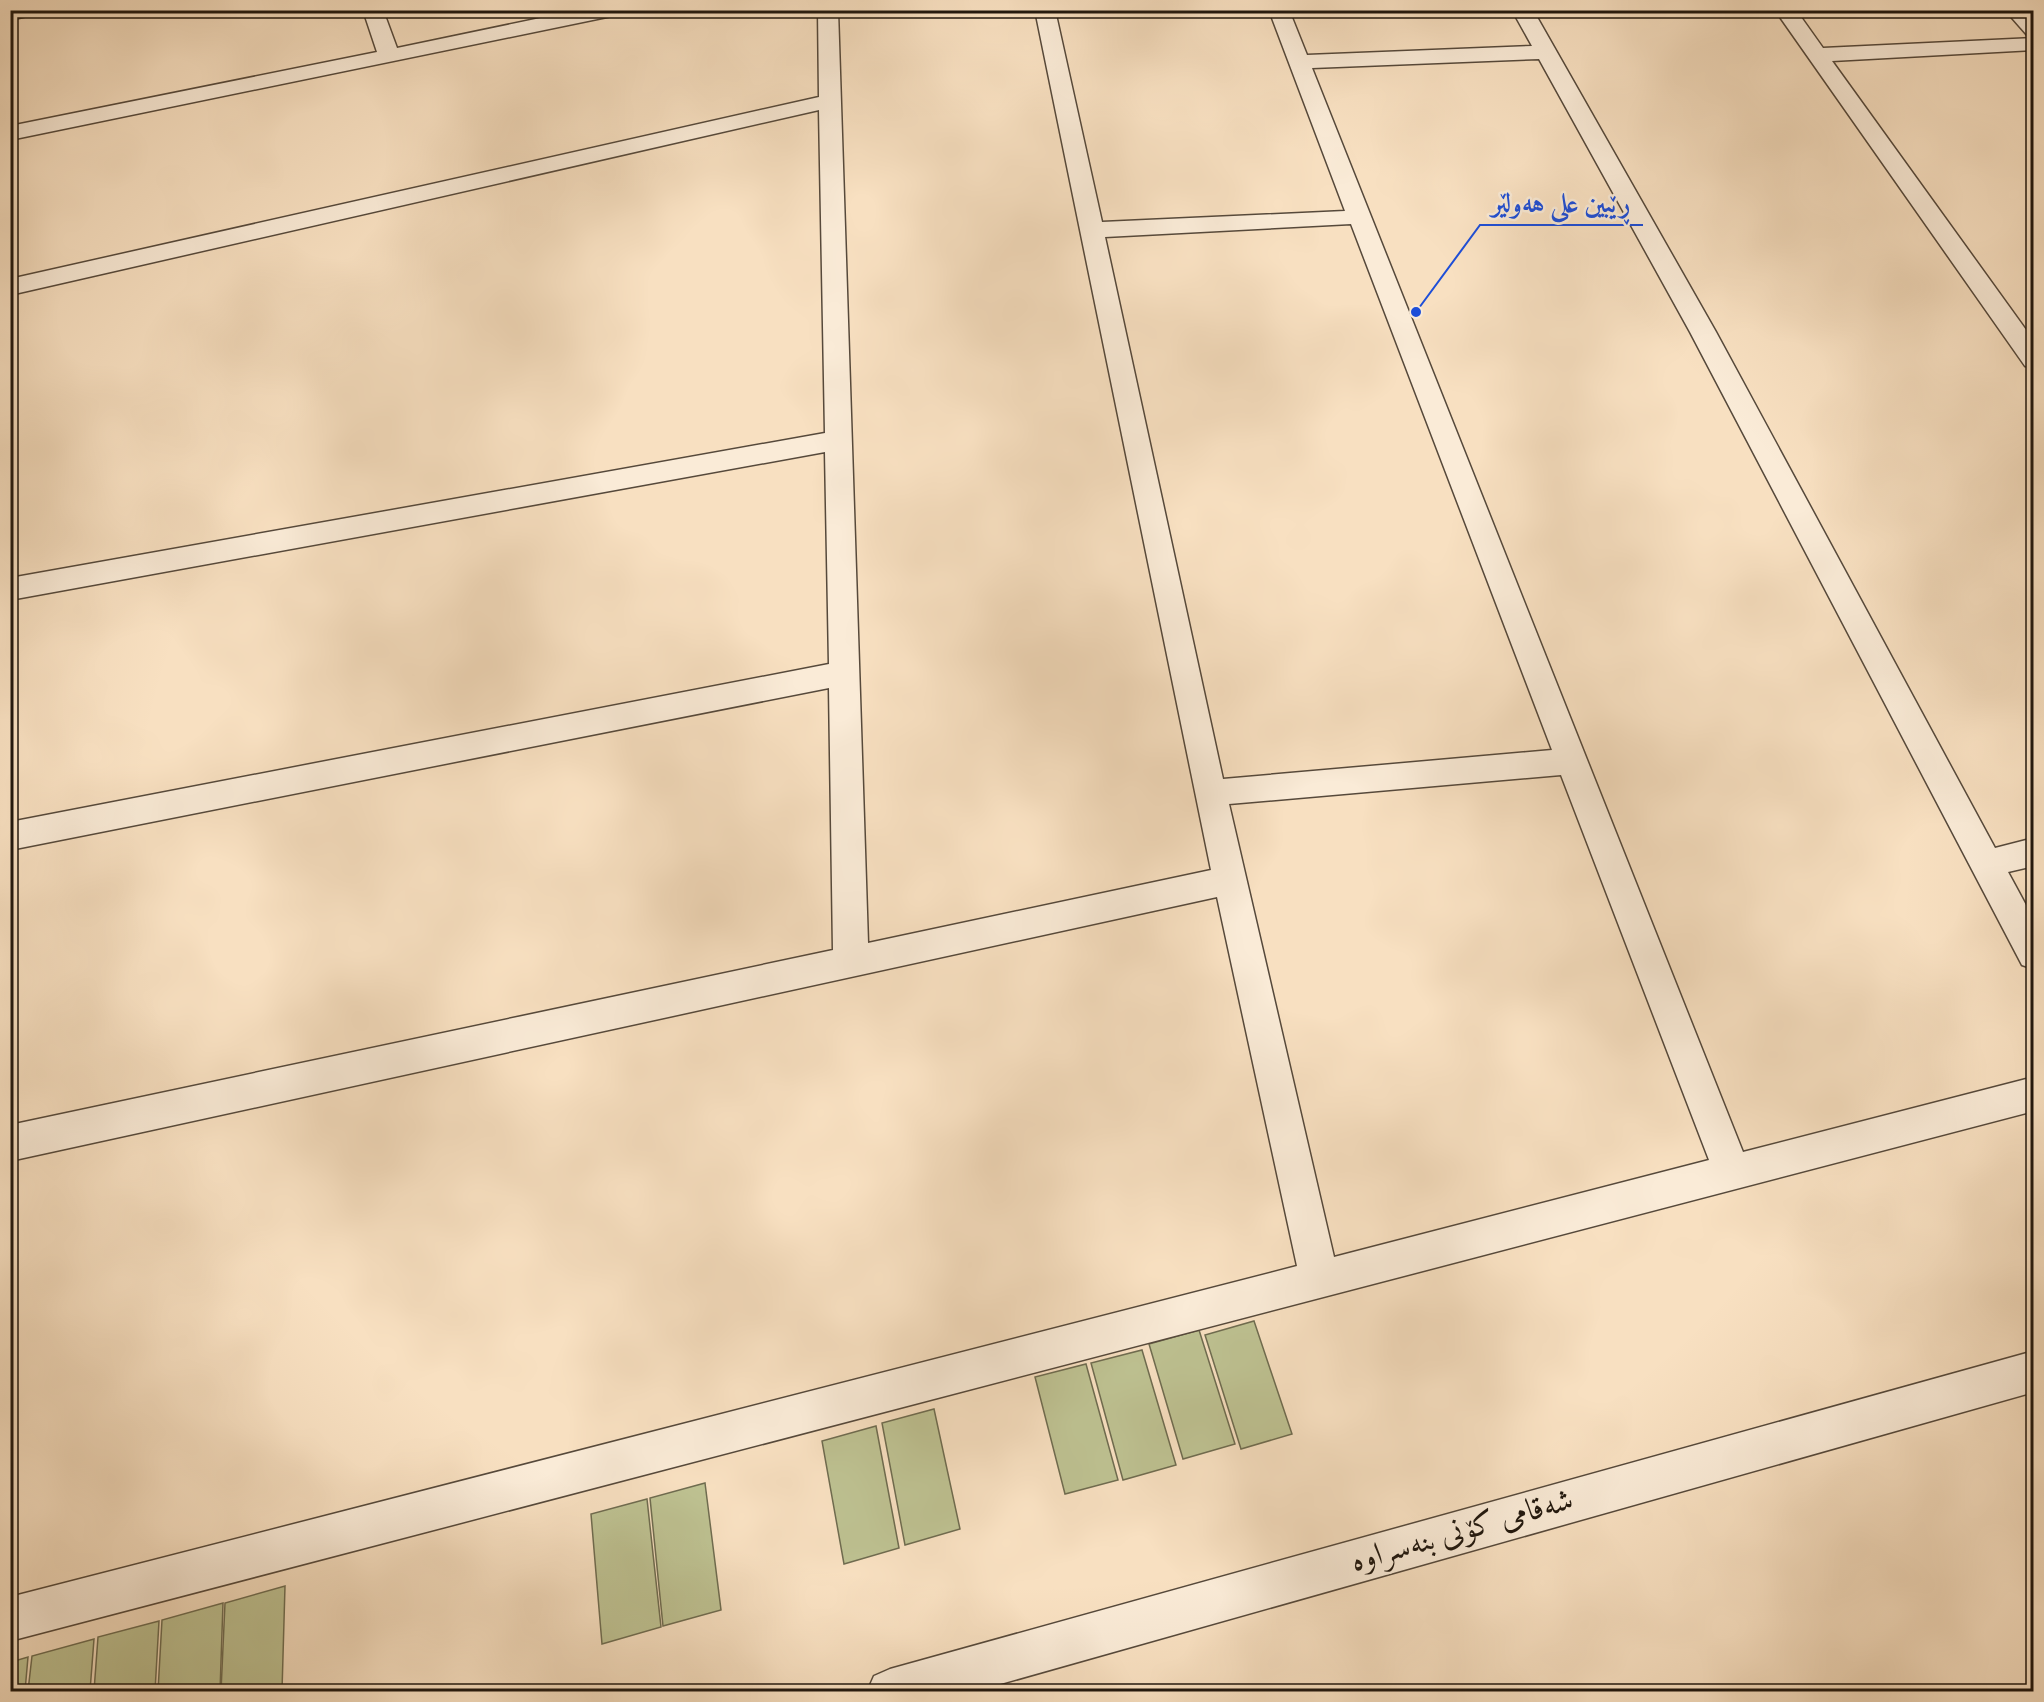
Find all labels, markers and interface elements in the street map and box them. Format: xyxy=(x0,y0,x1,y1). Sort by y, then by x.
callout: ڕێبین علی هەولێر xyxy=(1480,180,1643,225)
text: ڕێبین علی هەولێر xyxy=(1489,187,1631,225)
street label: شەقامی کۆنی بنەسراوە xyxy=(1346,1480,1578,1582)

